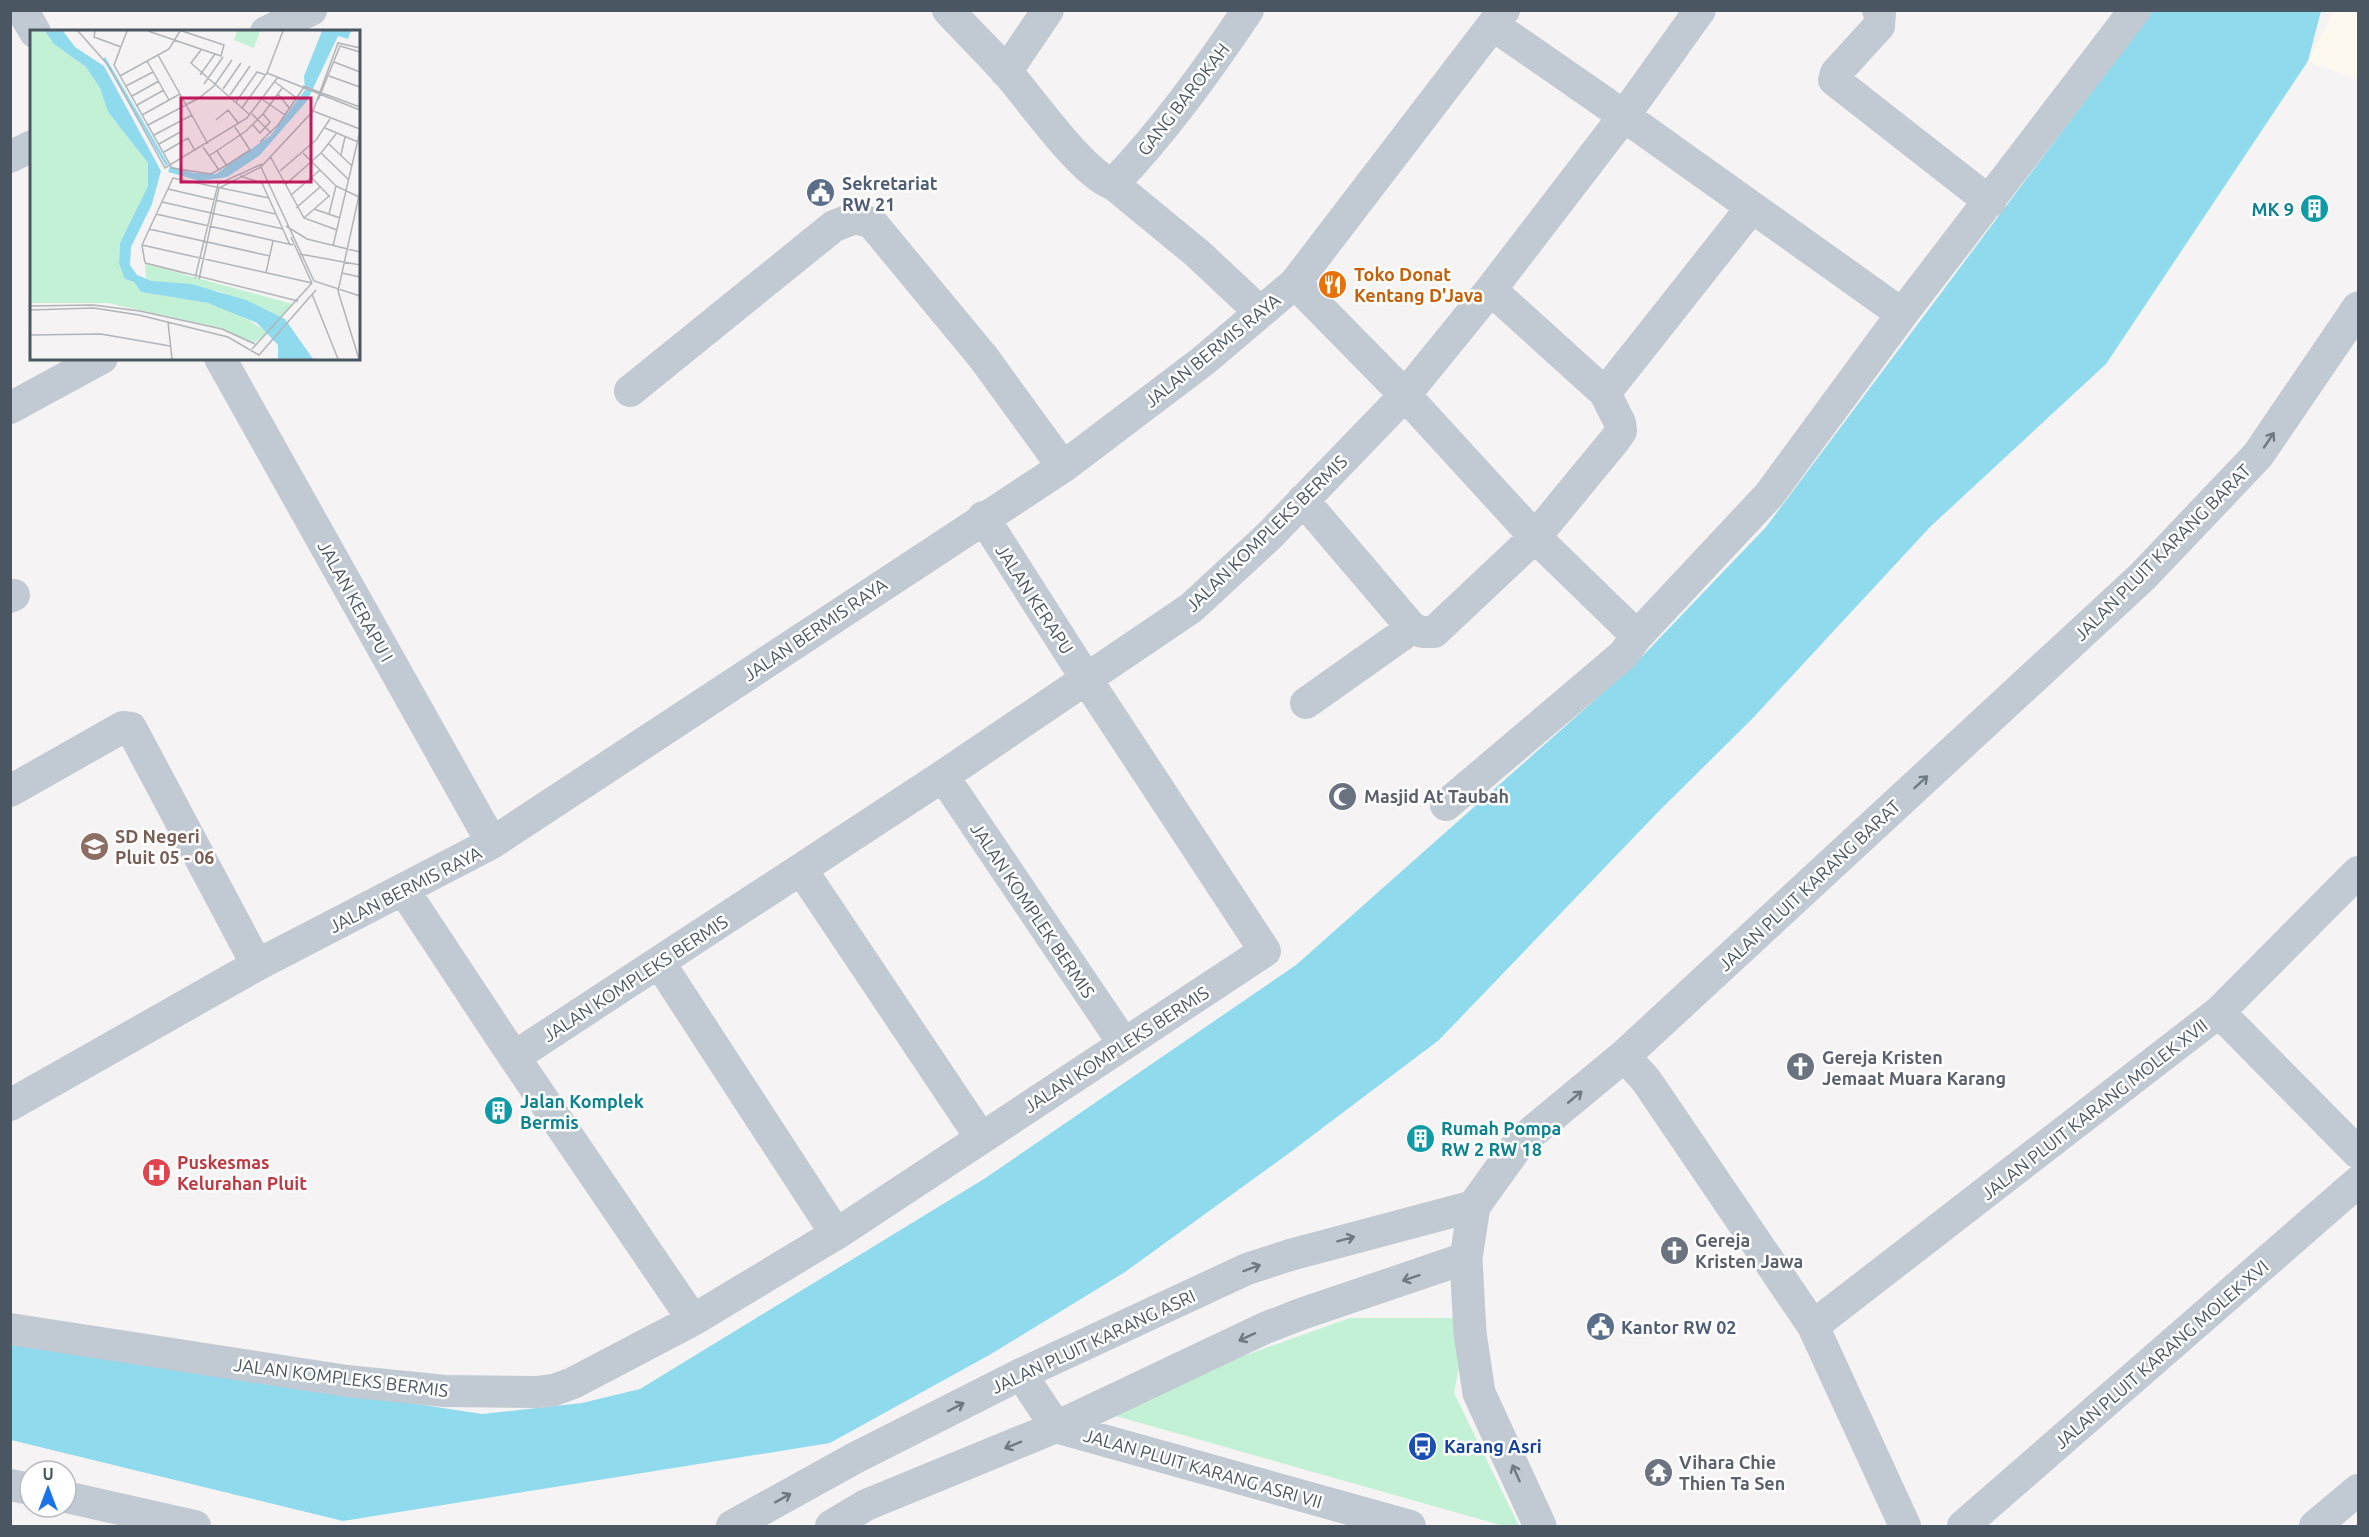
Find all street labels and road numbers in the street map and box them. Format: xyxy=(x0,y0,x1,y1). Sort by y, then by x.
street label: GANG BAROKAH xyxy=(1133,39,1233,159)
street label: JALAN BERMIS RAYA xyxy=(1140,289,1284,411)
street label: JALAN KOMPLEKS BERMIS xyxy=(1181,451,1351,615)
street label: JALAN PLUIT KARANG BARAT xyxy=(2070,460,2254,644)
street label: JALAN KERAPU I xyxy=(314,537,398,665)
street label: JALAN KERAPU xyxy=(992,541,1078,657)
street label: JALAN BERMIS RAYA xyxy=(740,573,891,684)
street label: JALAN PLUIT KARANG BARAT xyxy=(1714,796,1904,974)
street label: JALAN KOMPLEK BERMIS xyxy=(967,819,1099,1001)
street label: JALAN BERMIS RAYA xyxy=(325,842,485,936)
street label: JALAN KOMPLEKS BERMIS xyxy=(539,911,731,1045)
street label: JALAN KOMPLEKS BERMIS xyxy=(1020,982,1212,1116)
street label: JALAN PLUIT KARANG MOLEK XVII xyxy=(1977,1015,2211,1203)
street label: JALAN PLUIT KARANG MOLEK XVI xyxy=(2050,1256,2272,1452)
street label: JALAN PLUIT KARANG ASRI xyxy=(988,1285,1198,1397)
street label: JALAN KOMPLEKS BERMIS xyxy=(233,1354,449,1400)
street label: JALAN PLUIT KARANG ASRI VII xyxy=(1081,1424,1325,1512)

